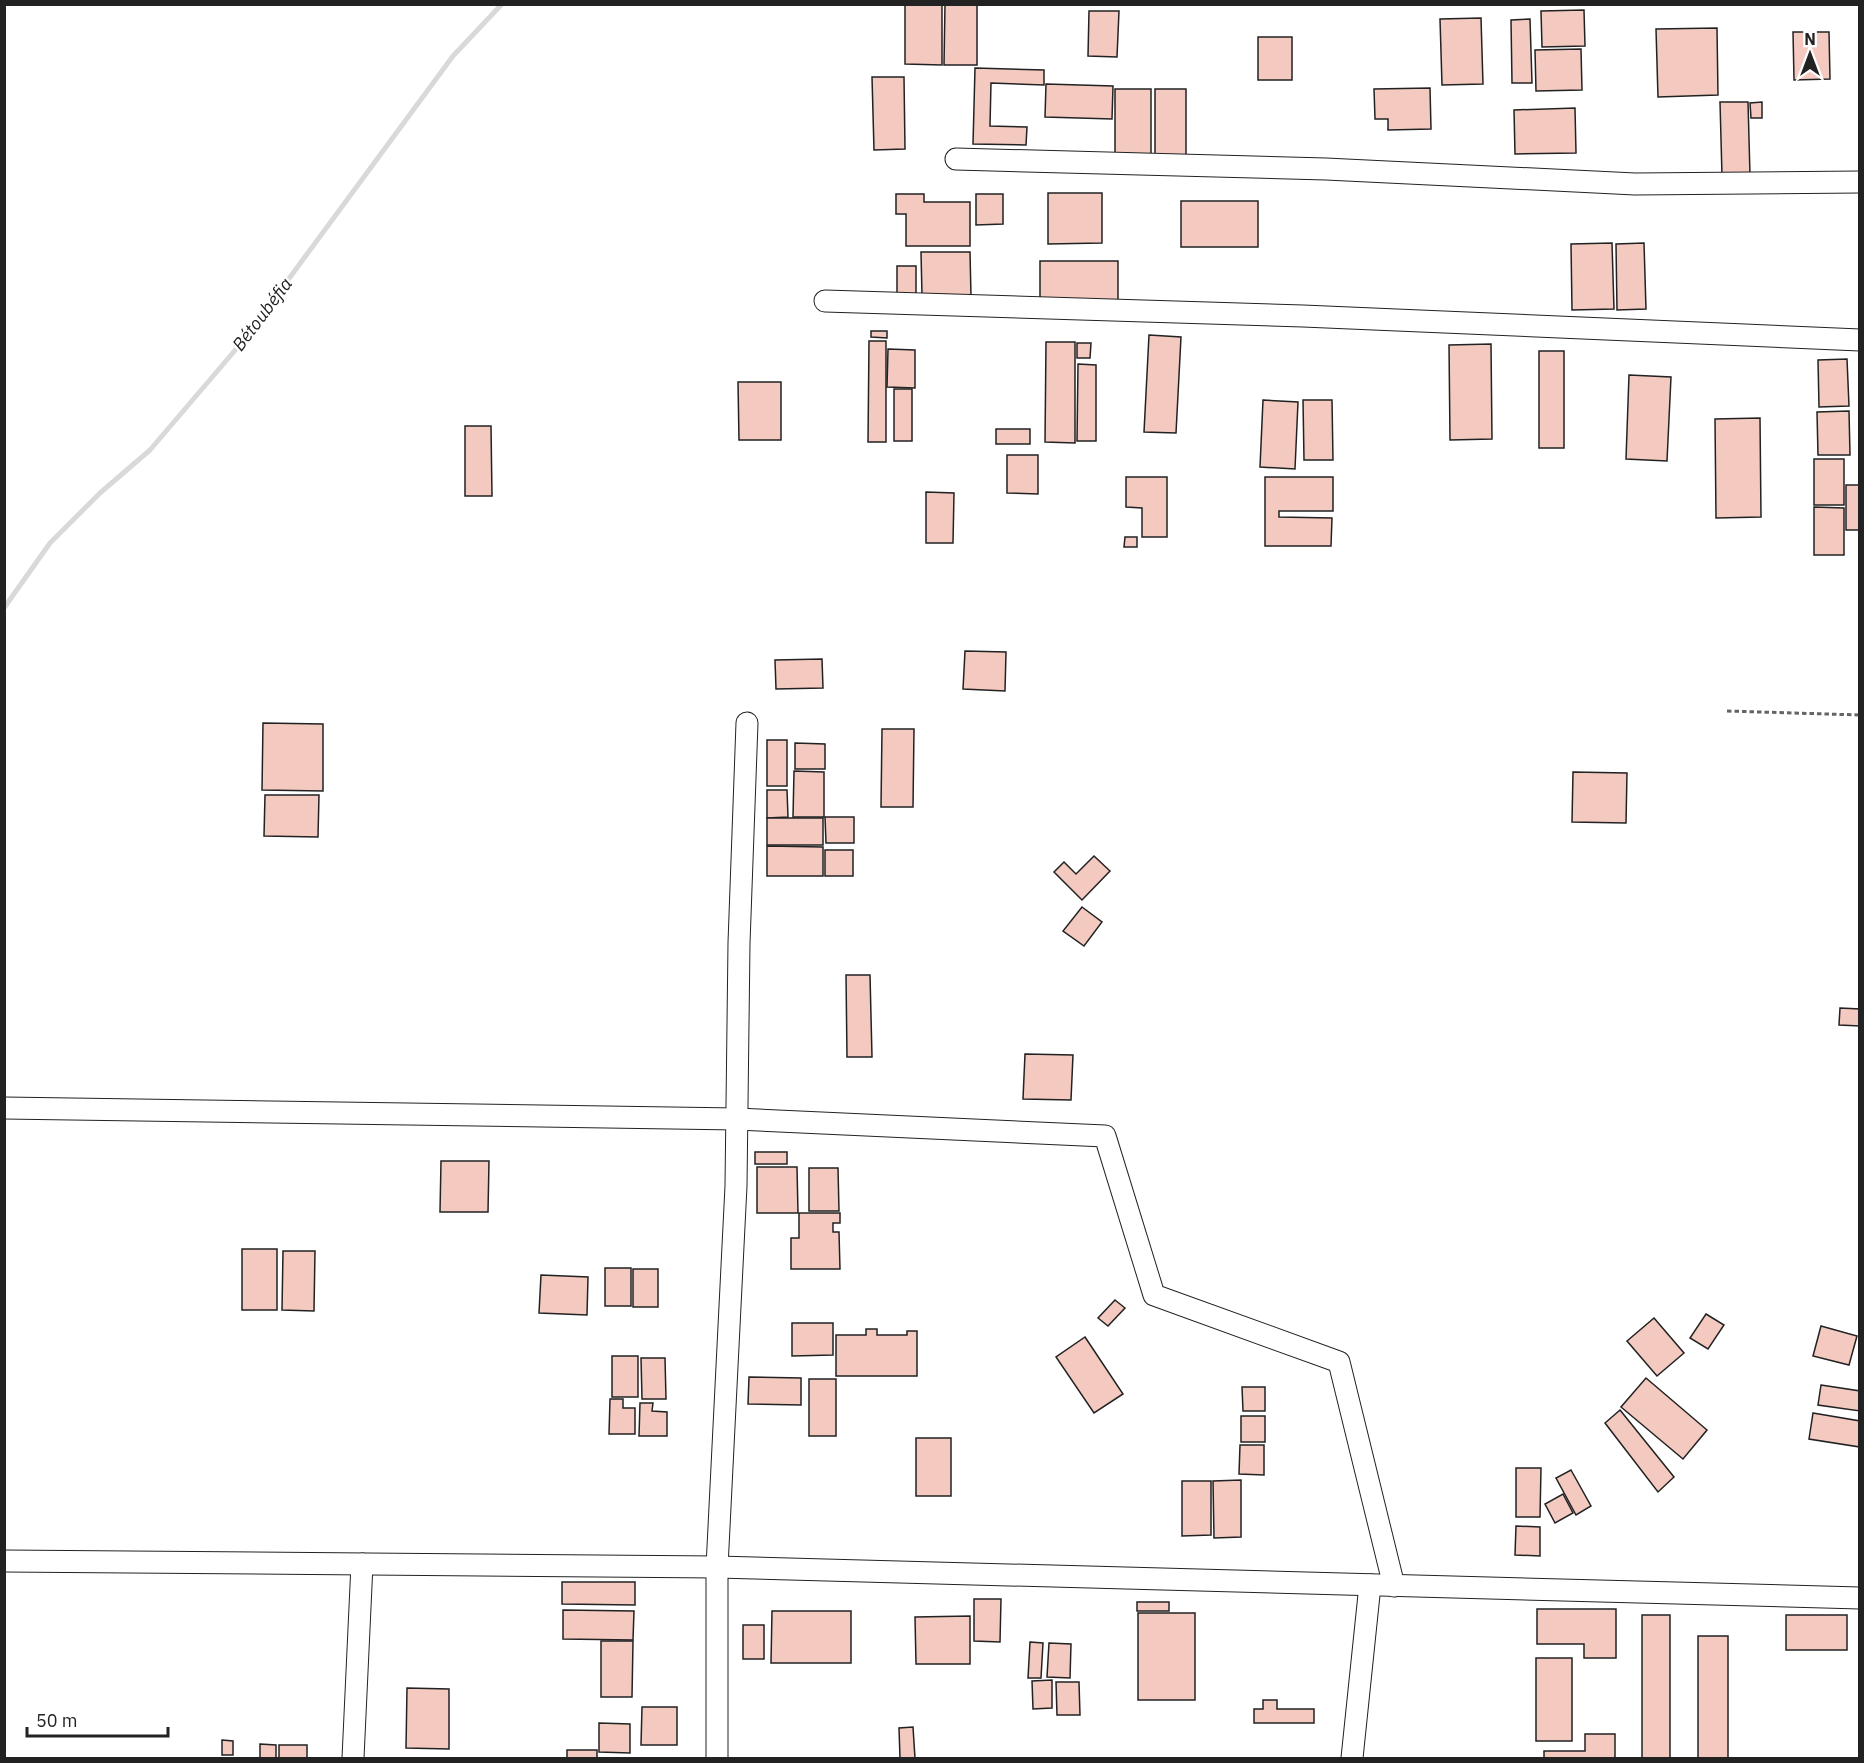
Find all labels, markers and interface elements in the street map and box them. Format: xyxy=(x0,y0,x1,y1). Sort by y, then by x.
north arrow xyxy=(1780,24,1840,84)
text: N xyxy=(1804,29,1816,49)
water label: Bétoubéfia xyxy=(227,273,297,355)
scale bar xyxy=(27,1700,168,1738)
text: 50 m xyxy=(36,1709,78,1732)

